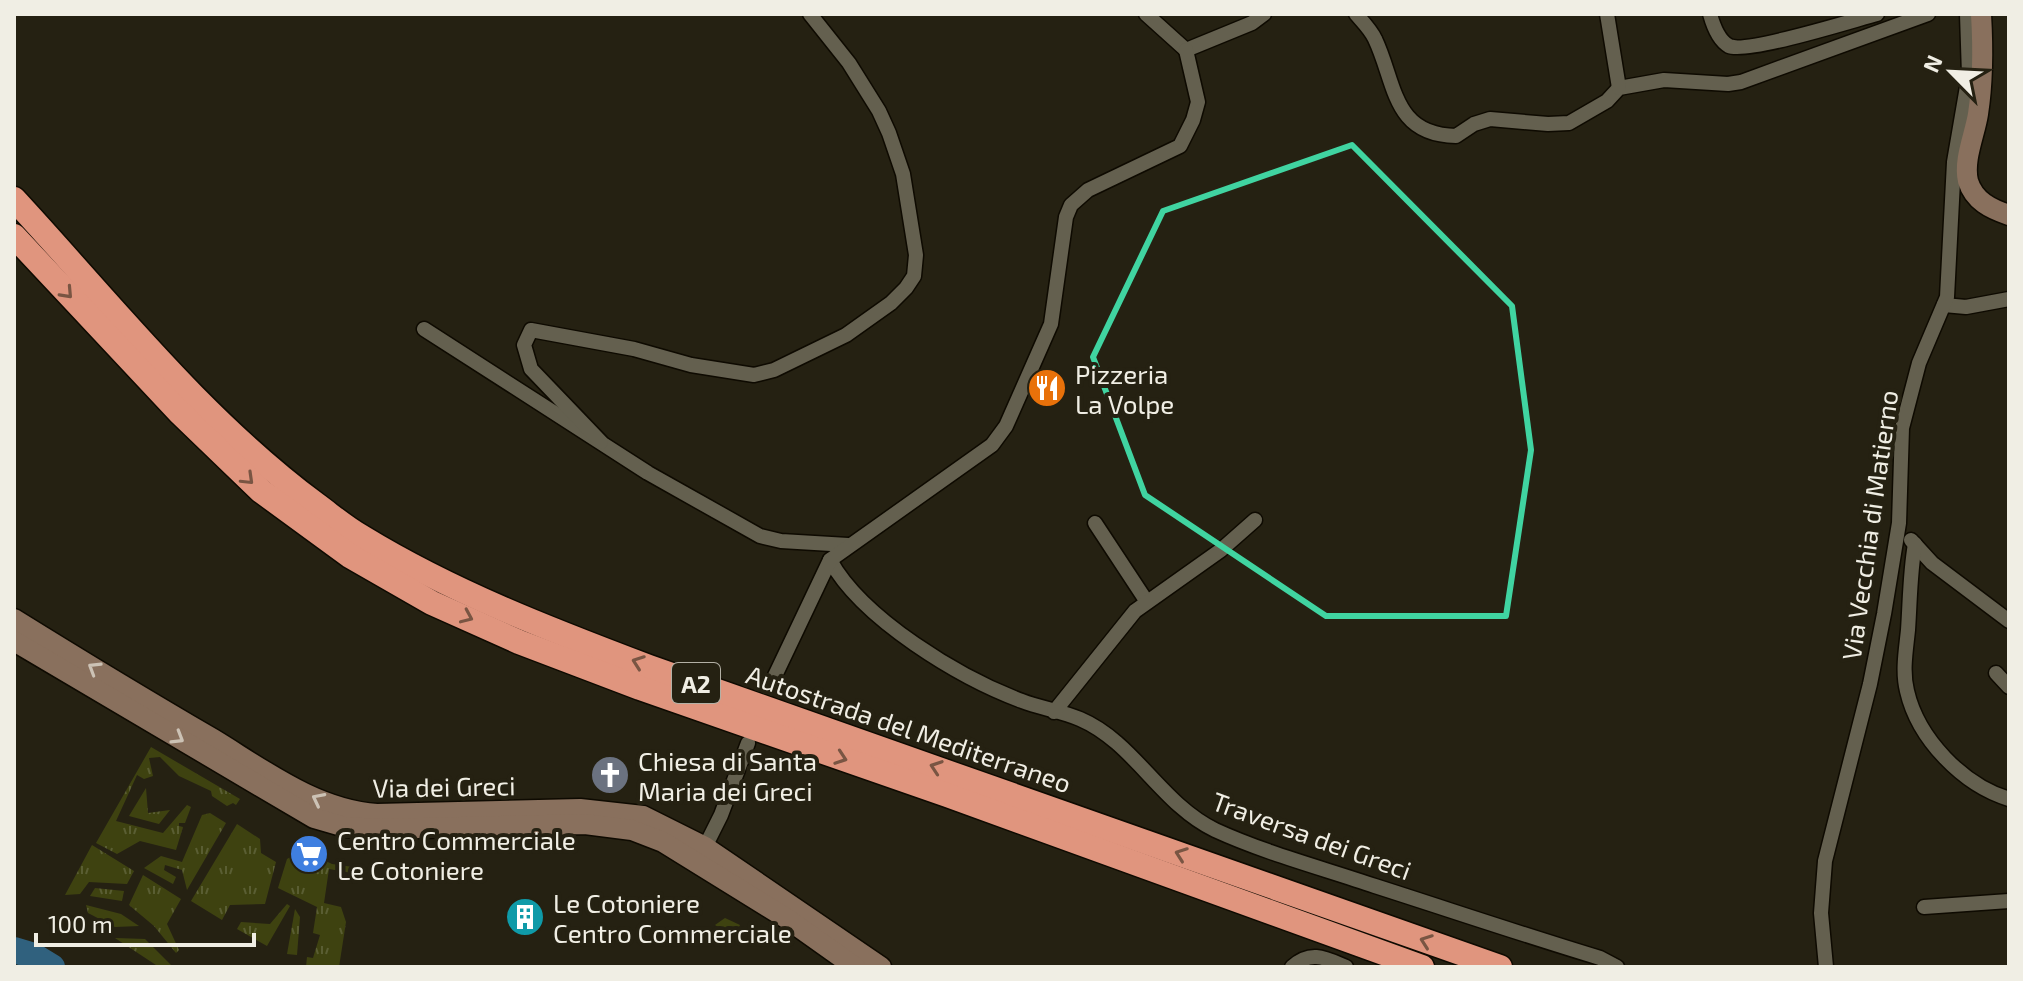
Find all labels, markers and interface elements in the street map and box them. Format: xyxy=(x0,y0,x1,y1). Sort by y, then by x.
north arrow xyxy=(1911,32,1991,112)
text: N xyxy=(1917,51,1947,76)
one-way arrow xyxy=(57,284,72,298)
place label: Pizzeria La Volpe xyxy=(1075,358,1174,419)
restaurant icon: Pizzeria La Volpe xyxy=(1026,367,1068,409)
street label: Via Vecchia di Matierno xyxy=(1835,388,1903,662)
one-way arrow xyxy=(239,470,254,484)
one-way arrow xyxy=(459,608,473,624)
one-way arrow xyxy=(632,656,646,672)
street label: Autostrada del Mediterraneo xyxy=(743,658,1075,798)
one-way arrow xyxy=(88,663,102,678)
road number: A2 xyxy=(672,663,720,703)
one-way arrow xyxy=(169,728,184,744)
place label: Chiesa di Santa Maria dei Greci xyxy=(638,745,817,806)
one-way arrow xyxy=(833,748,847,765)
church icon: Chiesa di Santa Maria dei Greci xyxy=(589,754,631,796)
one-way arrow xyxy=(930,761,944,777)
street label: Via dei Greci xyxy=(372,769,516,803)
street label: Traversa dei Greci xyxy=(1208,785,1416,885)
one-way arrow xyxy=(312,793,326,809)
place label: Centro Commerciale Le Cotoniere xyxy=(337,824,576,885)
supermarket icon: Centro Commerciale Le Cotoniere xyxy=(288,833,330,875)
one-way arrow xyxy=(1175,847,1189,864)
place label: Le Cotoniere Centro Commerciale xyxy=(553,887,792,948)
building icon: Le Cotoniere Centro Commerciale xyxy=(504,896,546,938)
scale bar xyxy=(36,897,254,947)
text: 100 m xyxy=(48,909,113,938)
one-way arrow xyxy=(1420,934,1434,951)

